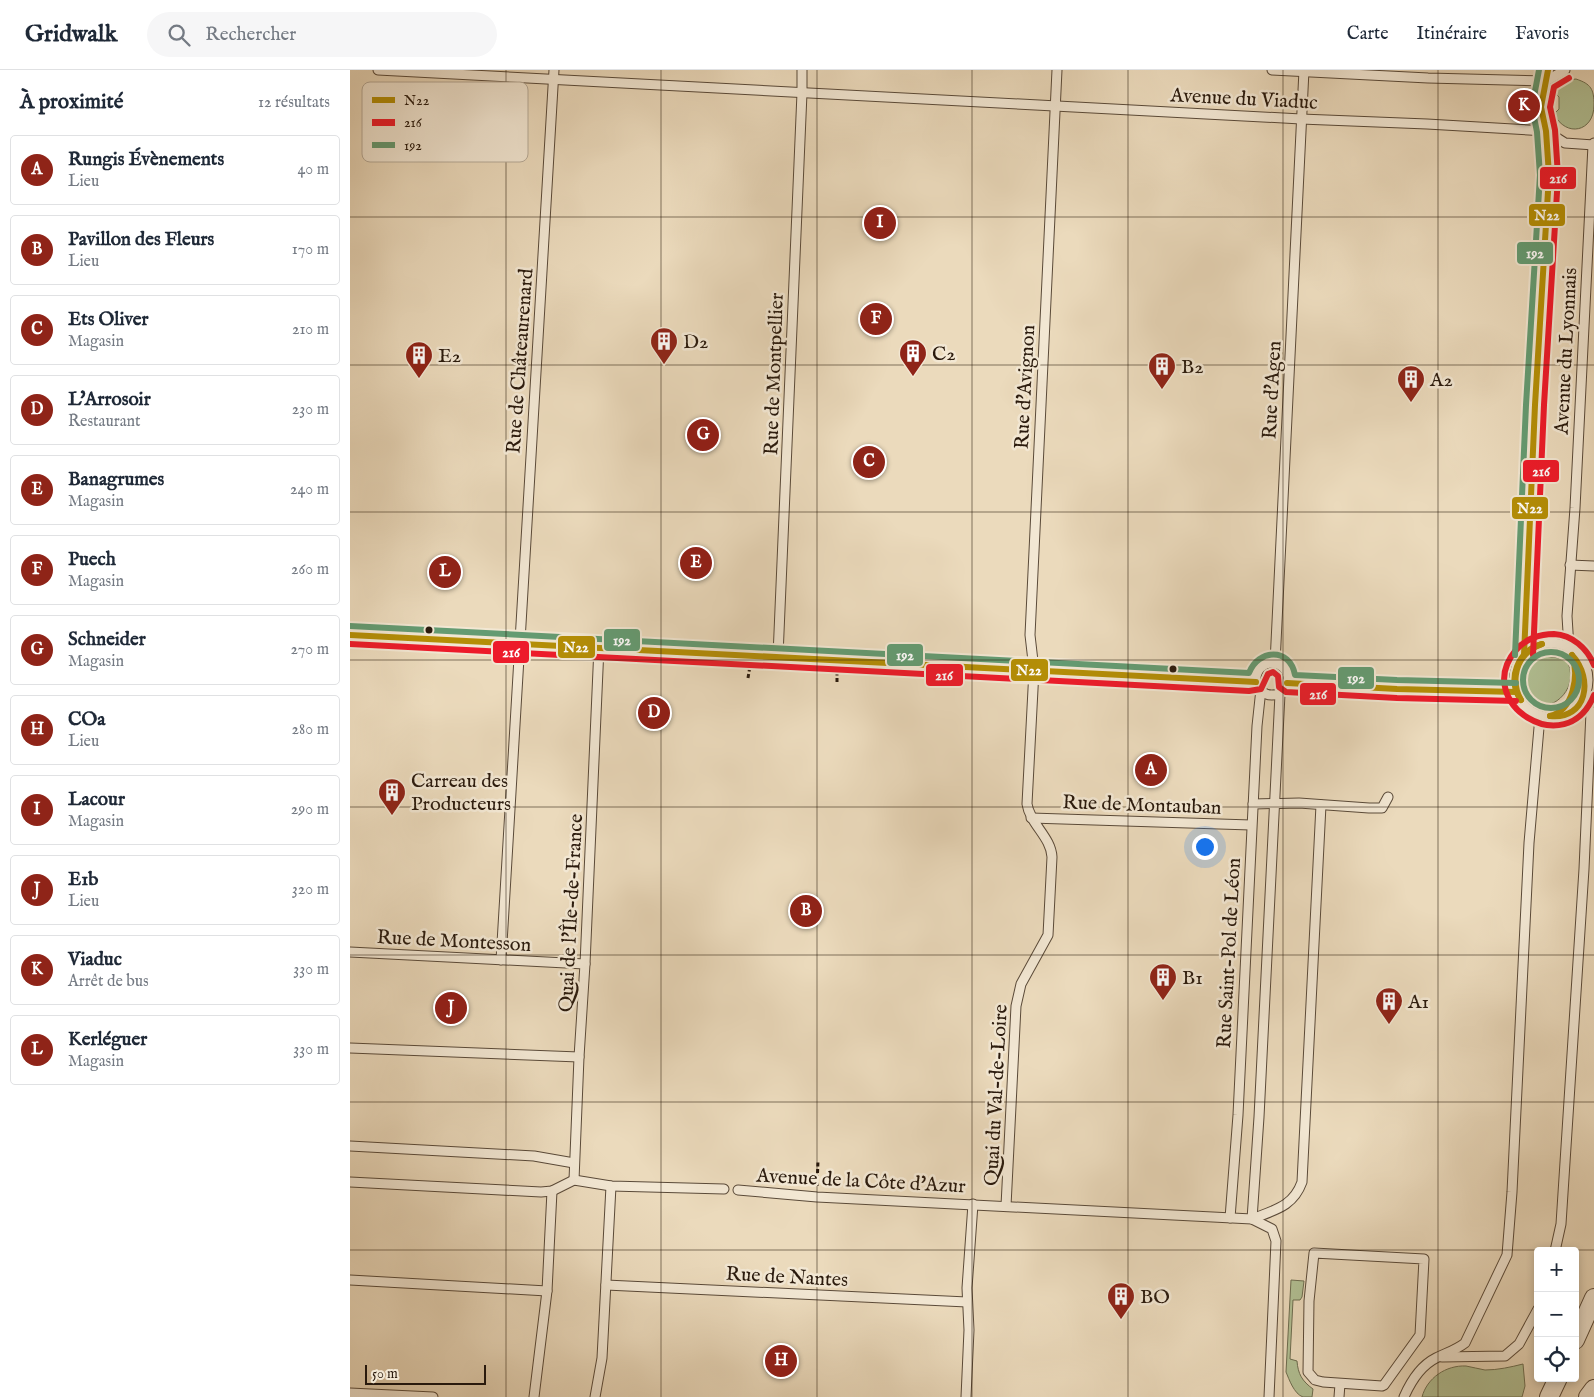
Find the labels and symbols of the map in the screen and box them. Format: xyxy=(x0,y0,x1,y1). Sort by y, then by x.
legend xyxy=(362,82,528,162)
street label: Avenue du Viaduc xyxy=(1169,83,1318,116)
pin: K xyxy=(1508,87,1540,125)
text: N22 xyxy=(404,92,430,110)
text: 216 xyxy=(404,114,423,132)
text: 192 xyxy=(404,137,422,155)
line badge: 216 xyxy=(1539,166,1577,190)
text: 216 xyxy=(1549,170,1568,188)
line badge: N22 xyxy=(1528,203,1566,227)
pin: I xyxy=(864,204,896,242)
text: N22 xyxy=(1533,207,1560,225)
line badge: 192 xyxy=(1516,241,1554,265)
text: 192 xyxy=(1526,245,1544,263)
street label: Rue de Châteaurenard xyxy=(502,267,539,455)
street label: Avenue du Lyonnais xyxy=(1550,267,1583,436)
street label: Rue de Montpellier xyxy=(759,292,790,456)
pin: F xyxy=(860,300,892,338)
street label: Rue d'Avignon xyxy=(1010,324,1041,450)
building icon: D2 xyxy=(649,326,679,365)
place label: D2 xyxy=(683,330,708,355)
building icon: C2 xyxy=(898,338,928,377)
building icon: E2 xyxy=(404,340,434,379)
street label: Rue d'Agen xyxy=(1257,340,1288,440)
place label: C2 xyxy=(932,342,956,367)
place label: E2 xyxy=(438,344,461,369)
building icon: B2 xyxy=(1147,351,1177,390)
place label: B2 xyxy=(1181,355,1204,380)
building icon: A2 xyxy=(1396,364,1426,403)
place label: A2 xyxy=(1429,368,1453,393)
pin: G xyxy=(687,416,719,454)
pin: C xyxy=(853,443,885,481)
line badge: 216 xyxy=(1522,459,1560,483)
text: 216 xyxy=(1532,463,1551,481)
line badge: N22 xyxy=(1511,496,1549,520)
text: N22 xyxy=(1516,500,1543,518)
pin: E xyxy=(680,544,712,582)
pin: L xyxy=(429,553,461,591)
unlabelled marker xyxy=(424,625,434,635)
line badge: 192 xyxy=(603,628,641,652)
text: 192 xyxy=(613,632,631,650)
line badge: N22 xyxy=(557,635,596,659)
text: N22 xyxy=(562,639,589,657)
line badge: 216 xyxy=(492,640,530,664)
line badge: 192 xyxy=(886,643,924,667)
text: 216 xyxy=(502,644,521,662)
text: 192 xyxy=(896,647,914,665)
line badge: N22 xyxy=(1010,658,1049,682)
text: N22 xyxy=(1015,662,1042,680)
line badge: 216 xyxy=(925,663,964,687)
unlabelled marker xyxy=(1168,664,1178,674)
line badge: 192 xyxy=(1337,666,1375,690)
text: 216 xyxy=(935,667,954,685)
text: 192 xyxy=(1347,670,1365,688)
line badge: 216 xyxy=(1299,682,1337,706)
text: 216 xyxy=(1309,686,1328,704)
pin: D xyxy=(638,694,670,732)
pin: A xyxy=(1135,751,1167,789)
place label: Carreau des Producteurs xyxy=(411,769,511,817)
building icon: Carreau des Producteurs xyxy=(377,777,407,816)
street label: Rue de Montauban xyxy=(1062,790,1222,821)
street label: Quai de l'Île-de-France xyxy=(554,813,589,1013)
your location xyxy=(1192,834,1218,860)
street label: Rue Saint-Pol de Léon xyxy=(1212,857,1247,1049)
pin: B xyxy=(790,892,822,930)
street label: Rue de Montesson xyxy=(376,925,532,958)
building icon: B1 xyxy=(1148,962,1178,1001)
place label: B1 xyxy=(1182,966,1203,991)
building icon: A1 xyxy=(1374,986,1404,1025)
pin: J xyxy=(435,989,467,1027)
place label: A1 xyxy=(1407,990,1429,1015)
street label: Quai du Val-de-Loire xyxy=(979,1004,1014,1187)
street label: Avenue de la Côte d'Azur xyxy=(755,1163,967,1199)
street label: Rue de Nantes xyxy=(725,1262,849,1293)
building icon: BO xyxy=(1106,1281,1136,1320)
place label: BO xyxy=(1140,1285,1170,1310)
pin: H xyxy=(765,1342,797,1380)
scale bar xyxy=(365,1362,486,1385)

